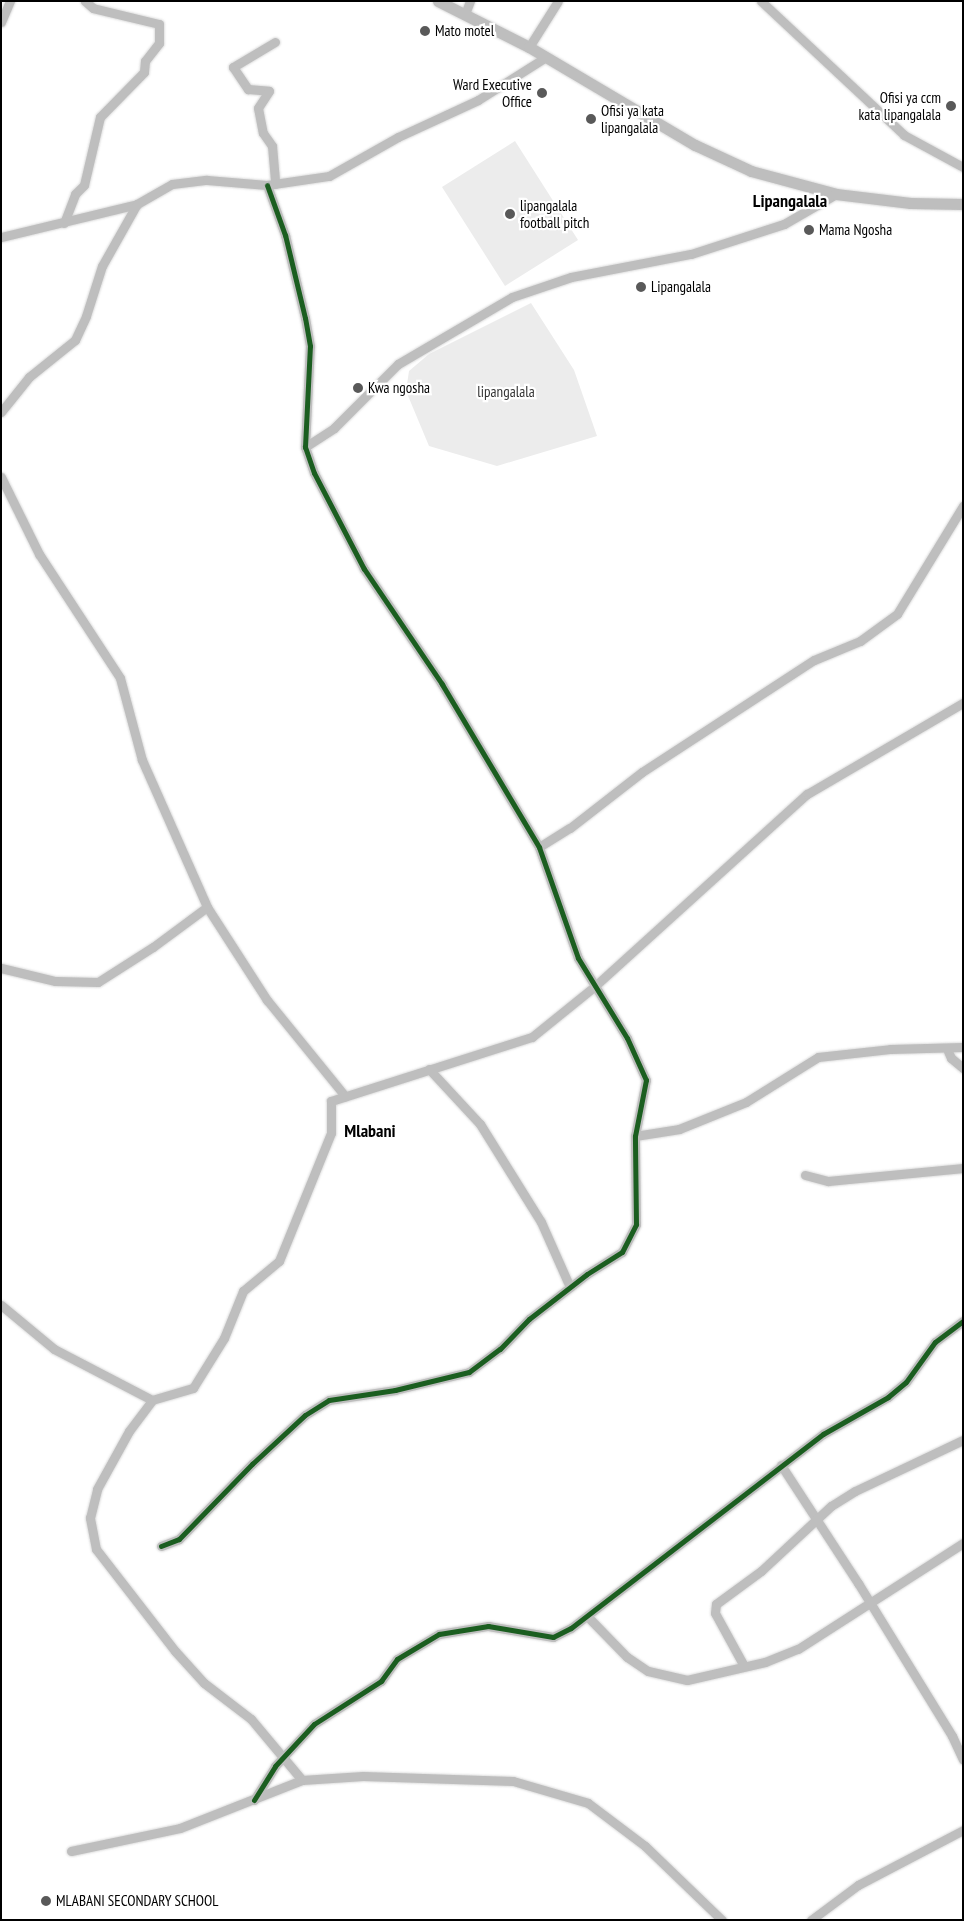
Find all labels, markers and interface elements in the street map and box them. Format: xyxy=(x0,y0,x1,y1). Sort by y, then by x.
place label: Mato motel xyxy=(435,22,494,40)
marker: Mato motel xyxy=(419,25,431,37)
place label: Ward Executive Office xyxy=(453,75,532,110)
marker: Ward Executive Office xyxy=(536,87,548,99)
place label: Ofisi ya ccm kata lipangalala xyxy=(859,88,941,123)
marker: Ofisi ya ccm kata lipangalala xyxy=(945,100,957,112)
place label: Ofisi ya kata lipangalala xyxy=(601,101,664,136)
marker: Ofisi ya kata lipangalala xyxy=(585,113,597,125)
district label: Lipangalala xyxy=(753,190,827,212)
place label: lipangalala football pitch xyxy=(520,196,589,231)
marker: lipangalala football pitch xyxy=(504,208,516,220)
place label: Mama Ngosha xyxy=(819,221,892,239)
marker: Mama Ngosha xyxy=(803,224,815,236)
place label: Lipangalala xyxy=(651,278,711,296)
marker: Lipangalala xyxy=(635,281,647,293)
place label: Kwa ngosha xyxy=(368,379,430,397)
marker: Kwa ngosha xyxy=(352,382,364,394)
park label: lipangalala xyxy=(477,383,535,401)
district label: Mlabani xyxy=(344,1120,396,1142)
place label: MLABANI SECONDARY SCHOOL xyxy=(56,1892,219,1910)
marker: MLABANI SECONDARY SCHOOL xyxy=(40,1895,52,1907)

